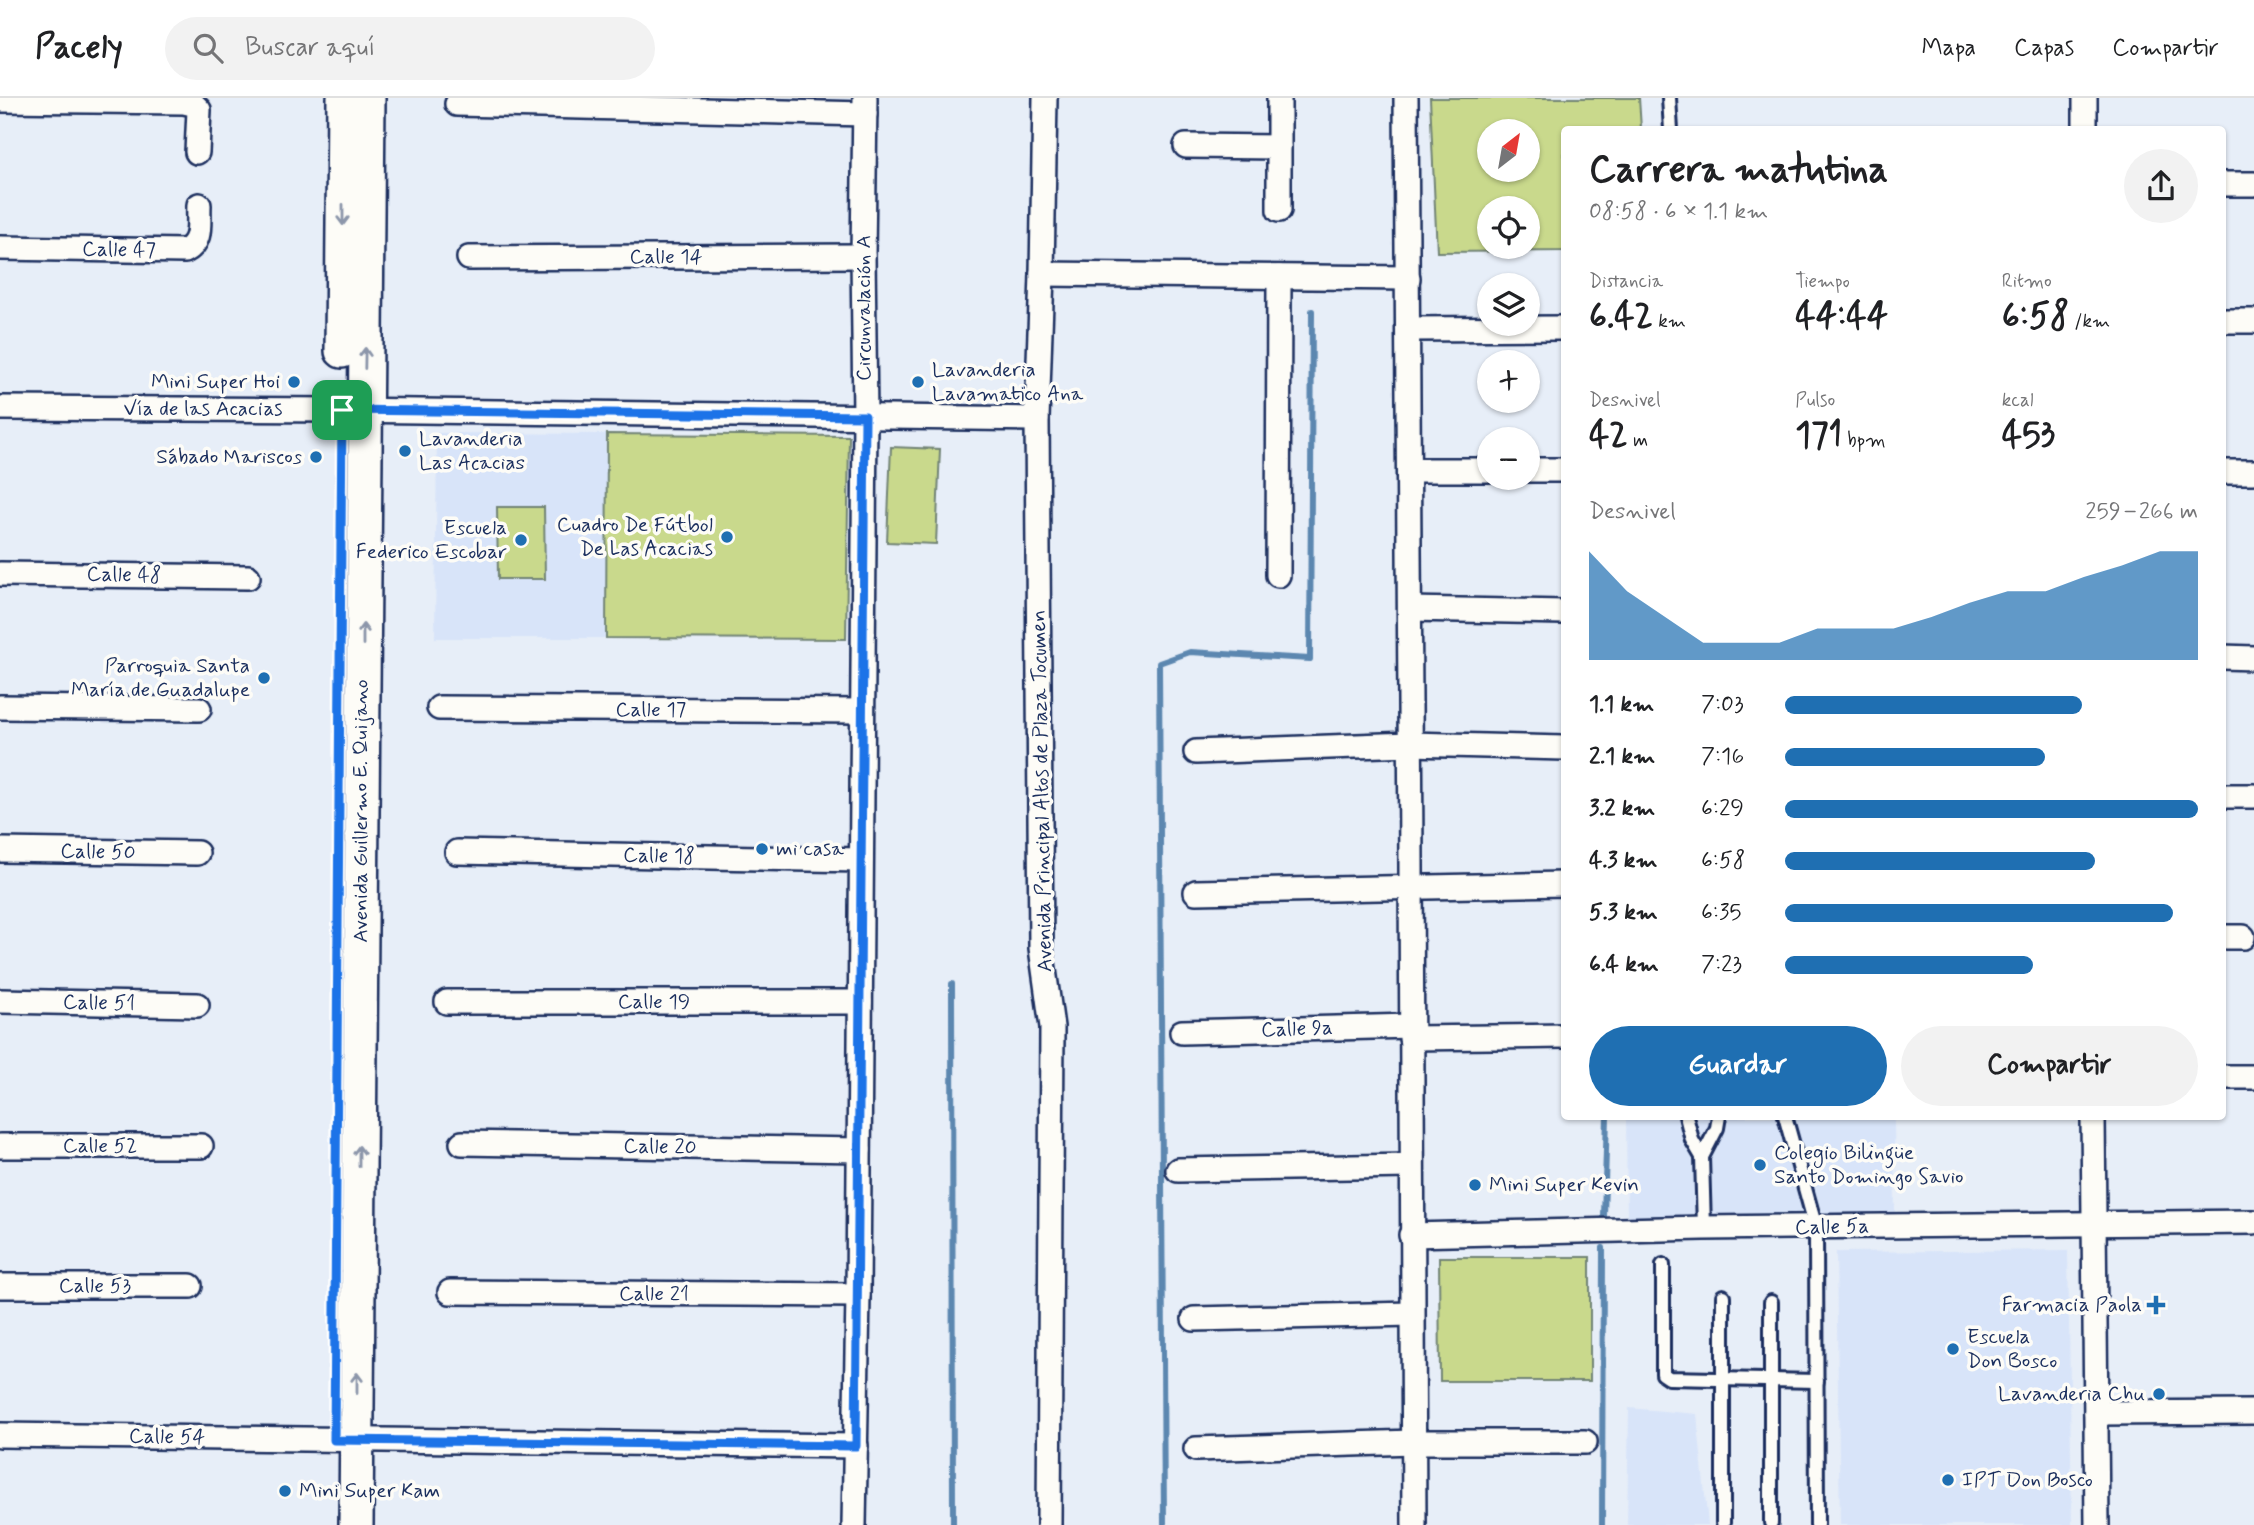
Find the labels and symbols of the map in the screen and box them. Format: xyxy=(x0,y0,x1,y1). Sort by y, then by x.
north arrow xyxy=(1477,119,1540,182)
one-way arrow xyxy=(336,203,350,226)
street label: Calle 47 xyxy=(82,235,156,265)
street label: Circunvalación A xyxy=(850,235,878,381)
street label: Calle 14 xyxy=(630,243,703,271)
one-way arrow xyxy=(358,347,372,370)
place label: Lavanderia Lavamatico Ana xyxy=(932,356,1084,408)
place label: Mini Super Hoi xyxy=(151,368,280,396)
marker: Mini Super Hoi xyxy=(286,374,302,390)
marker: Lavanderia Lavamatico Ana xyxy=(910,374,926,390)
pin xyxy=(312,380,372,440)
street label: Vía de las Acacias xyxy=(123,395,283,423)
place label: Lavanderia Las Acacias xyxy=(419,425,525,477)
place label: Sábado Mariscos xyxy=(156,443,302,471)
marker: Lavanderia Las Acacias xyxy=(397,443,413,459)
marker: Sábado Mariscos xyxy=(308,449,324,465)
place label: Cuadro De Fútbol De Las Acacias xyxy=(557,511,713,563)
place label: Escuela Federico Escobar xyxy=(356,514,507,566)
marker: Cuadro De Fútbol De Las Acacias xyxy=(719,529,735,545)
marker: Escuela Federico Escobar xyxy=(513,532,529,548)
street label: Calle 48 xyxy=(86,560,162,590)
street label: Avenida Principal Altos de Plaza Tocumen xyxy=(1025,610,1059,972)
one-way arrow xyxy=(356,623,370,646)
place label: Parroquia Santa María de Guadalupe xyxy=(71,652,250,704)
marker: Parroquia Santa María de Guadalupe xyxy=(256,670,272,686)
street label: Avenida Guillermo E. Quijano xyxy=(347,679,375,943)
street label: Calle 17 xyxy=(616,696,686,724)
place label: mi casa xyxy=(776,835,844,863)
street label: Calle 50 xyxy=(60,837,136,867)
street label: Calle 18 xyxy=(623,841,695,871)
marker: mi casa xyxy=(754,841,770,857)
street label: Calle 51 xyxy=(63,988,135,1018)
street label: Calle 19 xyxy=(618,988,690,1016)
street label: Calle 9a xyxy=(1261,1014,1333,1044)
street label: Calle 52 xyxy=(63,1132,137,1160)
street label: Calle 20 xyxy=(623,1132,697,1162)
place label: Colegio Bilingüe Santo Domingo Savio xyxy=(1774,1139,1964,1191)
one-way arrow xyxy=(352,1145,365,1168)
marker: Colegio Bilingüe Santo Domingo Savio xyxy=(1752,1157,1768,1173)
place label: Mini Super Kevin xyxy=(1489,1171,1639,1199)
marker: Mini Super Kevin xyxy=(1467,1177,1483,1193)
street label: Calle 5a xyxy=(1795,1212,1869,1242)
street label: Calle 53 xyxy=(59,1272,131,1300)
street label: Calle 21 xyxy=(619,1280,689,1308)
place label: Farmacia Paola xyxy=(2002,1291,2142,1319)
marker: Farmacia Paola xyxy=(2148,1297,2164,1313)
place label: Escuela Don Bosco xyxy=(1967,1323,2057,1375)
marker: Escuela Don Bosco xyxy=(1945,1341,1961,1357)
one-way arrow xyxy=(350,1372,364,1395)
place label: Lavanderia Chu xyxy=(1998,1380,2145,1408)
marker: Lavanderia Chu xyxy=(2151,1386,2167,1402)
street label: Calle 54 xyxy=(129,1422,206,1452)
place label: IPT Don Bosco xyxy=(1962,1466,2093,1494)
marker: IPT Don Bosco xyxy=(1940,1472,1956,1488)
place label: Mini Super Kam xyxy=(299,1477,440,1505)
marker: Mini Super Kam xyxy=(277,1483,293,1499)

